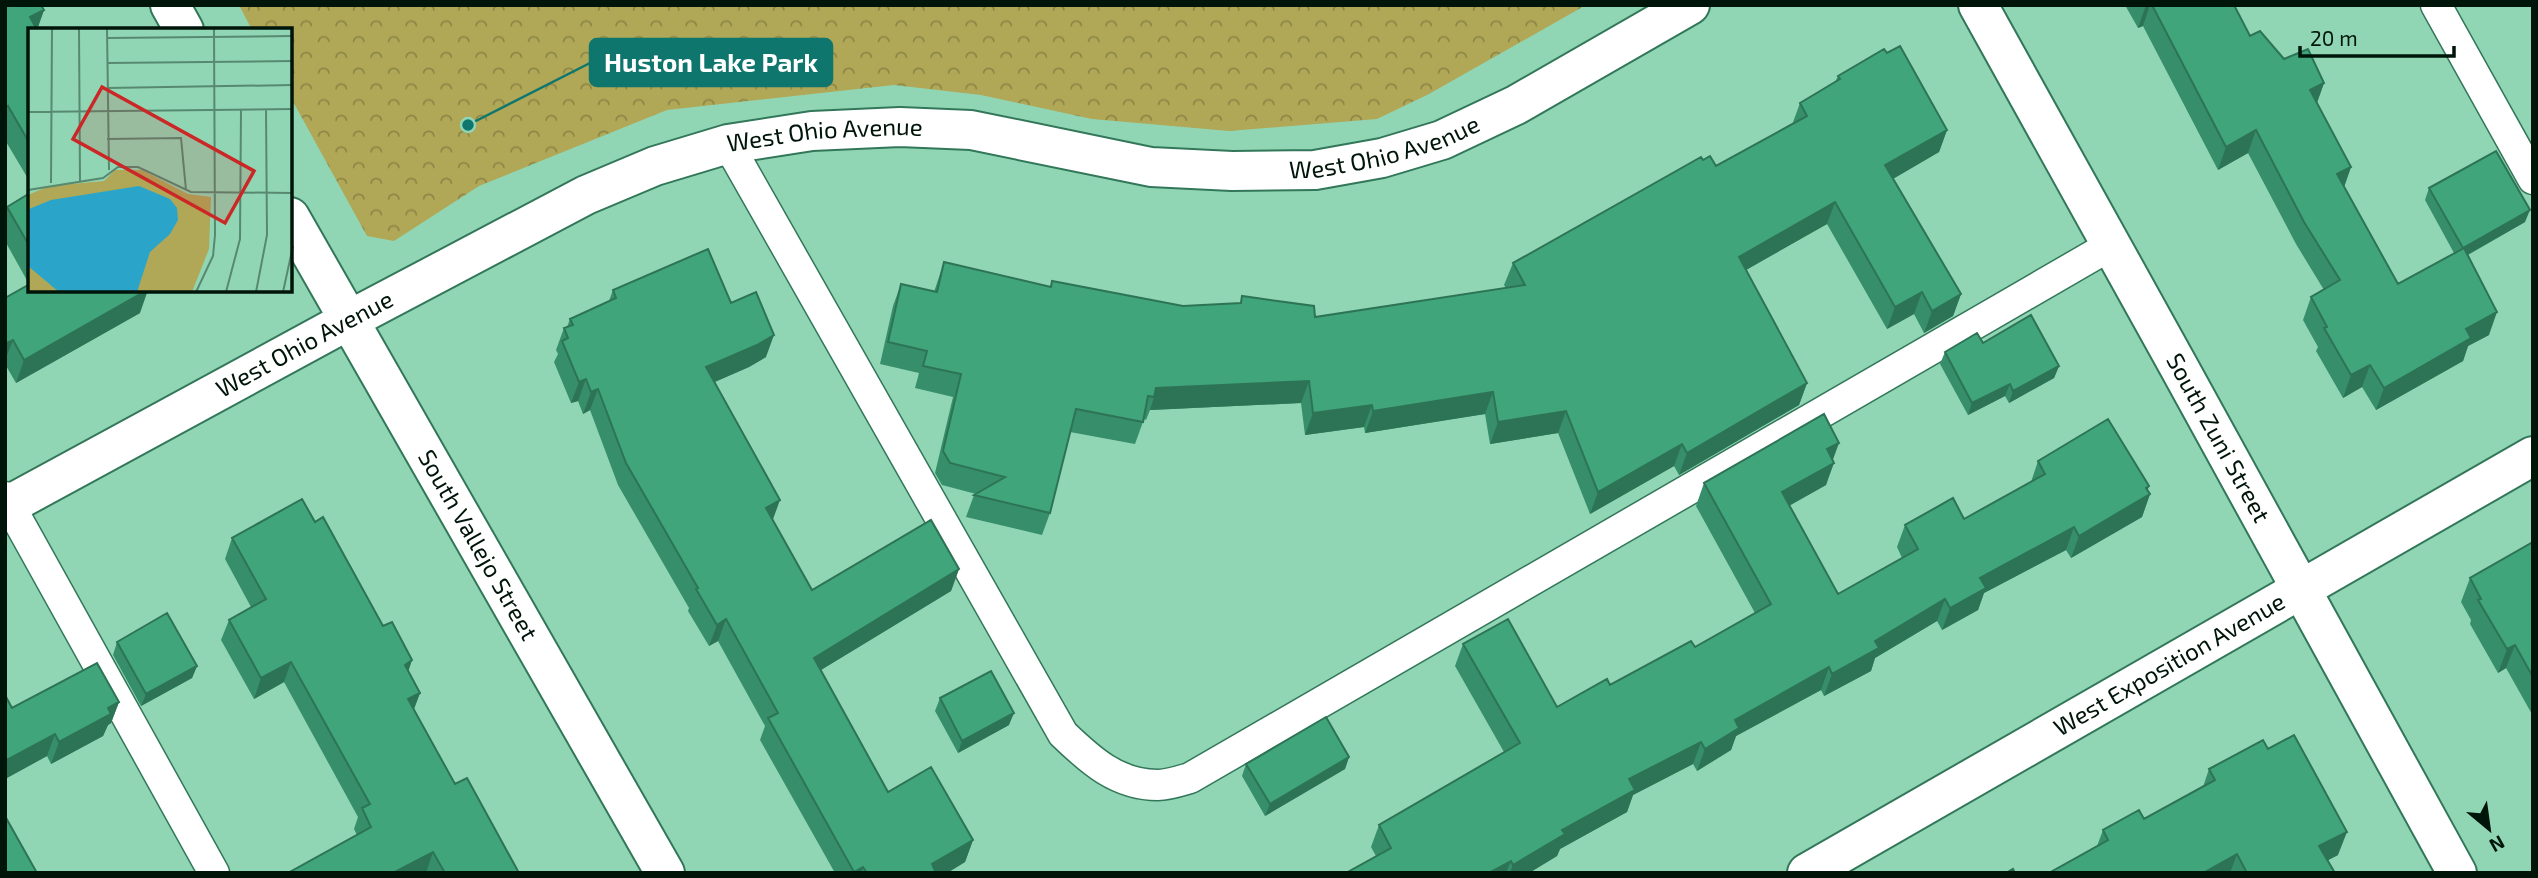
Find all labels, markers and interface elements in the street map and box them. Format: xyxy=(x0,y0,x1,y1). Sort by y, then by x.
scale bar xyxy=(2300,14,2454,58)
text: 20 m xyxy=(2310,25,2358,50)
inset map xyxy=(28,28,292,292)
callout: Huston Lake Park xyxy=(590,39,832,86)
text: Huston Lake Park xyxy=(604,46,818,77)
street label: West Ohio Avenue xyxy=(1289,108,1484,183)
street label: West Ohio Avenue xyxy=(725,111,923,157)
street label: West Ohio Avenue xyxy=(211,284,397,403)
street label: South Zuni Street xyxy=(2161,348,2277,527)
street label: South Vallejo Street xyxy=(413,444,545,645)
street label: West Exposition Avenue xyxy=(2048,586,2289,741)
north arrow xyxy=(2454,794,2524,864)
text: N xyxy=(2486,831,2509,858)

